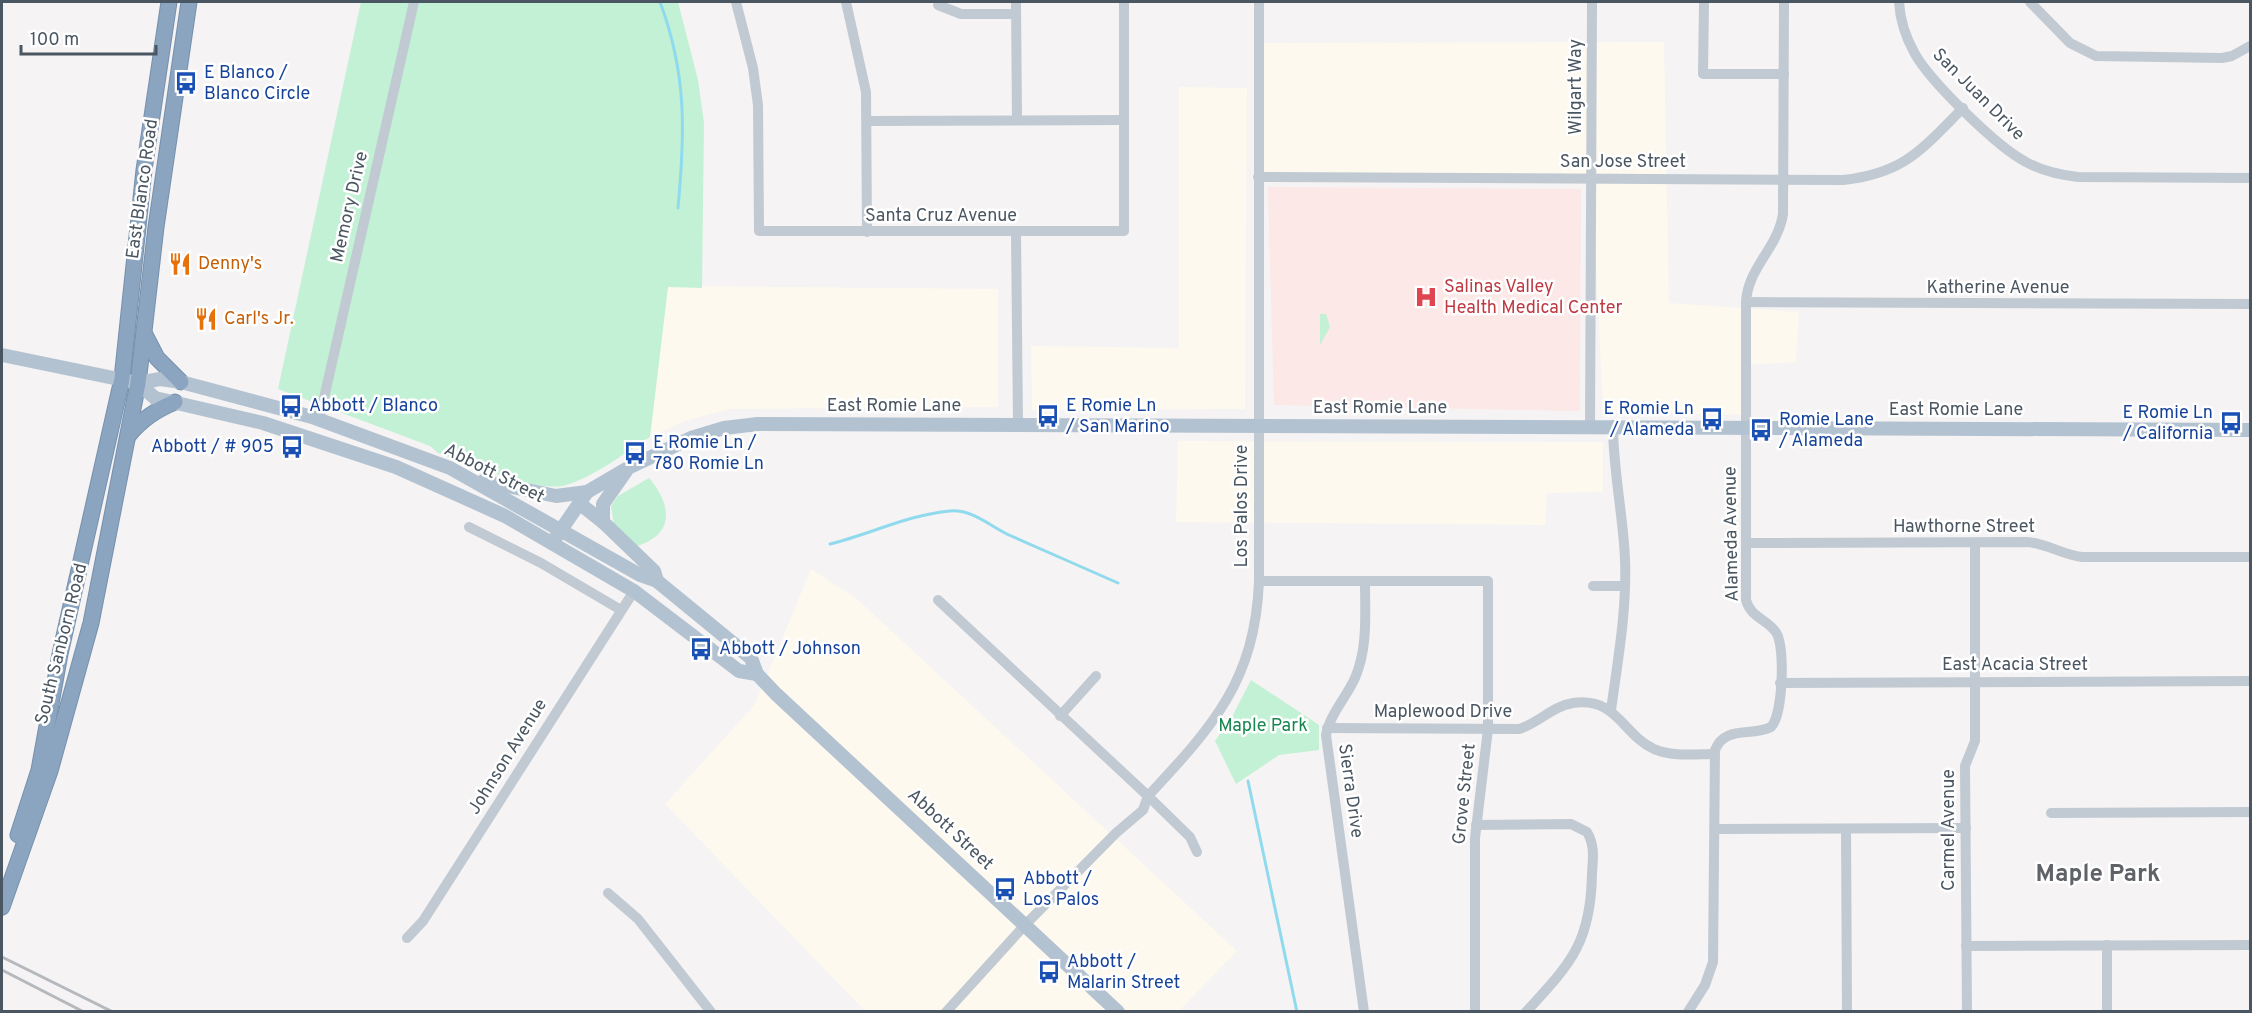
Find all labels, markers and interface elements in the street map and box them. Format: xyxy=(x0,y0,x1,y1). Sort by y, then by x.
scale bar xyxy=(21,18,156,56)
text: 100 m xyxy=(30,29,79,52)
street label: Wilgart Way xyxy=(1565,39,1588,135)
street label: San Juan Drive xyxy=(1927,44,2029,146)
place label: E Blanco / Blanco Circle xyxy=(204,62,310,106)
bus stop icon: E Blanco / Blanco Circle xyxy=(173,70,199,96)
street label: East Blanco Road xyxy=(122,117,164,261)
street label: Memory Drive xyxy=(326,149,374,265)
street label: San Jose Street xyxy=(1560,151,1686,174)
street label: Santa Cruz Avenue xyxy=(865,205,1017,228)
restaurant icon: Denny's xyxy=(167,251,193,277)
place label: Denny's xyxy=(198,253,262,276)
place label: Salinas Valley Health Medical Center xyxy=(1444,276,1623,320)
street label: Katherine Avenue xyxy=(1927,277,2069,300)
hospital icon: Salinas Valley Health Medical Center xyxy=(1413,284,1439,310)
restaurant icon: Carl's Jr. xyxy=(193,306,219,332)
place label: Carl's Jr. xyxy=(224,308,294,331)
bus stop icon: Abbott / Blanco xyxy=(278,393,304,419)
place label: Abbott / Blanco xyxy=(309,395,438,418)
street label: East Romie Lane xyxy=(827,395,961,418)
place label: E Romie Ln / San Marino xyxy=(1065,395,1169,439)
street label: East Romie Lane xyxy=(1313,397,1447,420)
place label: E Romie Ln / Alameda xyxy=(1604,398,1694,442)
street label: East Romie Lane xyxy=(1889,399,2023,422)
place label: E Romie Ln / California xyxy=(2122,402,2213,446)
bus stop icon: E Romie Ln / San Marino xyxy=(1035,403,1061,429)
bus stop icon: E Romie Ln / Alameda xyxy=(1699,406,1725,432)
place label: Romie Lane / Alameda xyxy=(1778,409,1874,453)
bus stop icon: E Romie Ln / California xyxy=(2218,410,2244,436)
bus stop icon: Romie Lane / Alameda xyxy=(1748,417,1774,443)
place label: E Romie Ln / 780 Romie Ln xyxy=(653,432,764,476)
bus stop icon: Abbott / # 905 xyxy=(279,434,305,460)
place label: Abbott / # 905 xyxy=(151,436,274,459)
street label: Abbott Street xyxy=(440,439,548,509)
bus stop icon: E Romie Ln / 780 Romie Ln xyxy=(622,440,648,466)
street label: Los Palos Drive xyxy=(1231,445,1254,567)
street label: Alameda Avenue xyxy=(1719,466,1745,602)
street label: Hawthorne Street xyxy=(1893,516,2035,539)
street label: South Sanborn Road xyxy=(31,561,93,727)
bus stop icon: Abbott / Johnson xyxy=(688,636,714,662)
place label: Abbott / Johnson xyxy=(719,638,861,661)
street label: East Acacia Street xyxy=(1942,654,2088,677)
street label: Johnson Avenue xyxy=(463,695,553,819)
street label: Maplewood Drive xyxy=(1374,701,1512,724)
park label: Maple Park xyxy=(1218,715,1308,738)
street label: Sierra Drive xyxy=(1332,742,1368,840)
street label: Grove Street xyxy=(1448,742,1482,846)
street label: Carmel Avenue xyxy=(1938,769,1961,891)
street label: Abbott Street xyxy=(902,784,998,876)
district label: Maple Park xyxy=(2036,860,2160,890)
place label: Abbott / Los Palos xyxy=(1023,868,1099,912)
bus stop icon: Abbott / Los Palos xyxy=(992,876,1018,902)
place label: Abbott / Malarin Street xyxy=(1067,951,1180,995)
bus stop icon: Abbott / Malarin Street xyxy=(1036,959,1062,985)

